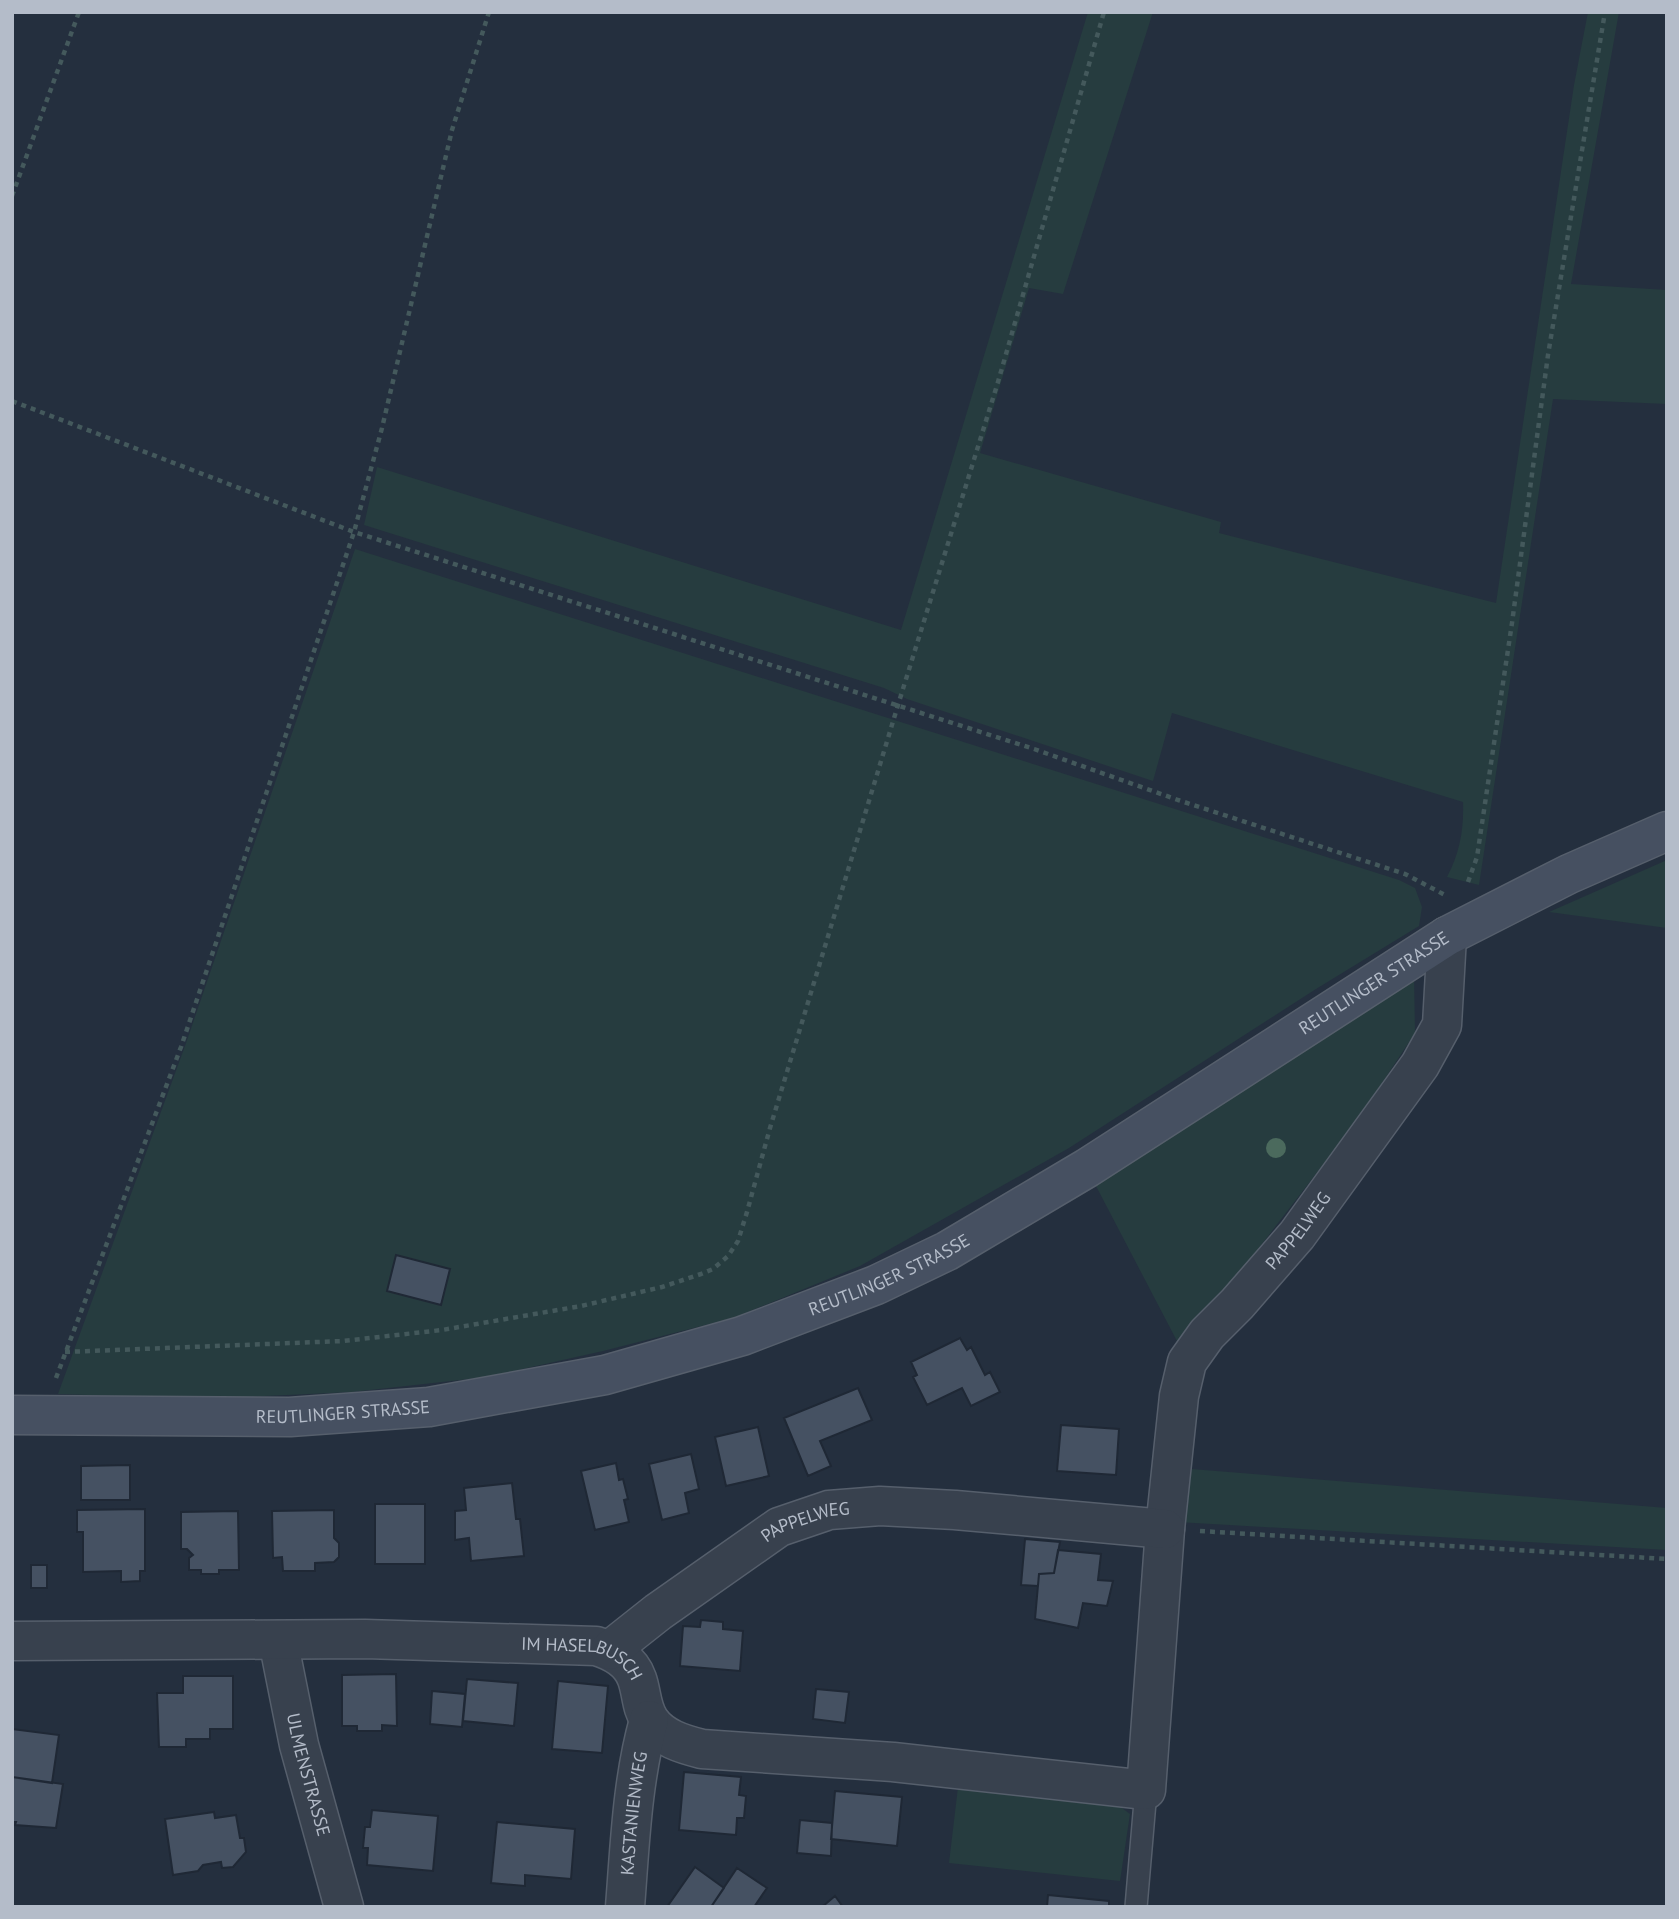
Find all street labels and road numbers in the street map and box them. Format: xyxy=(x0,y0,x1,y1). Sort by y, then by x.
street label: REUTLINGER STRASSE xyxy=(1294,926,1453,1039)
street label: PAPPELWEG xyxy=(1260,1187,1335,1274)
street label: REUTLINGER STRASSE xyxy=(805,1228,973,1321)
street label: REUTLINGER STRASSE xyxy=(256,1395,430,1428)
street label: PAPPELWEG xyxy=(756,1496,850,1547)
street label: IM HASELBUSCH xyxy=(521,1632,648,1684)
street label: ULMENSTRASSE xyxy=(282,1711,336,1839)
street label: KASTANIENWEG xyxy=(615,1749,652,1876)

